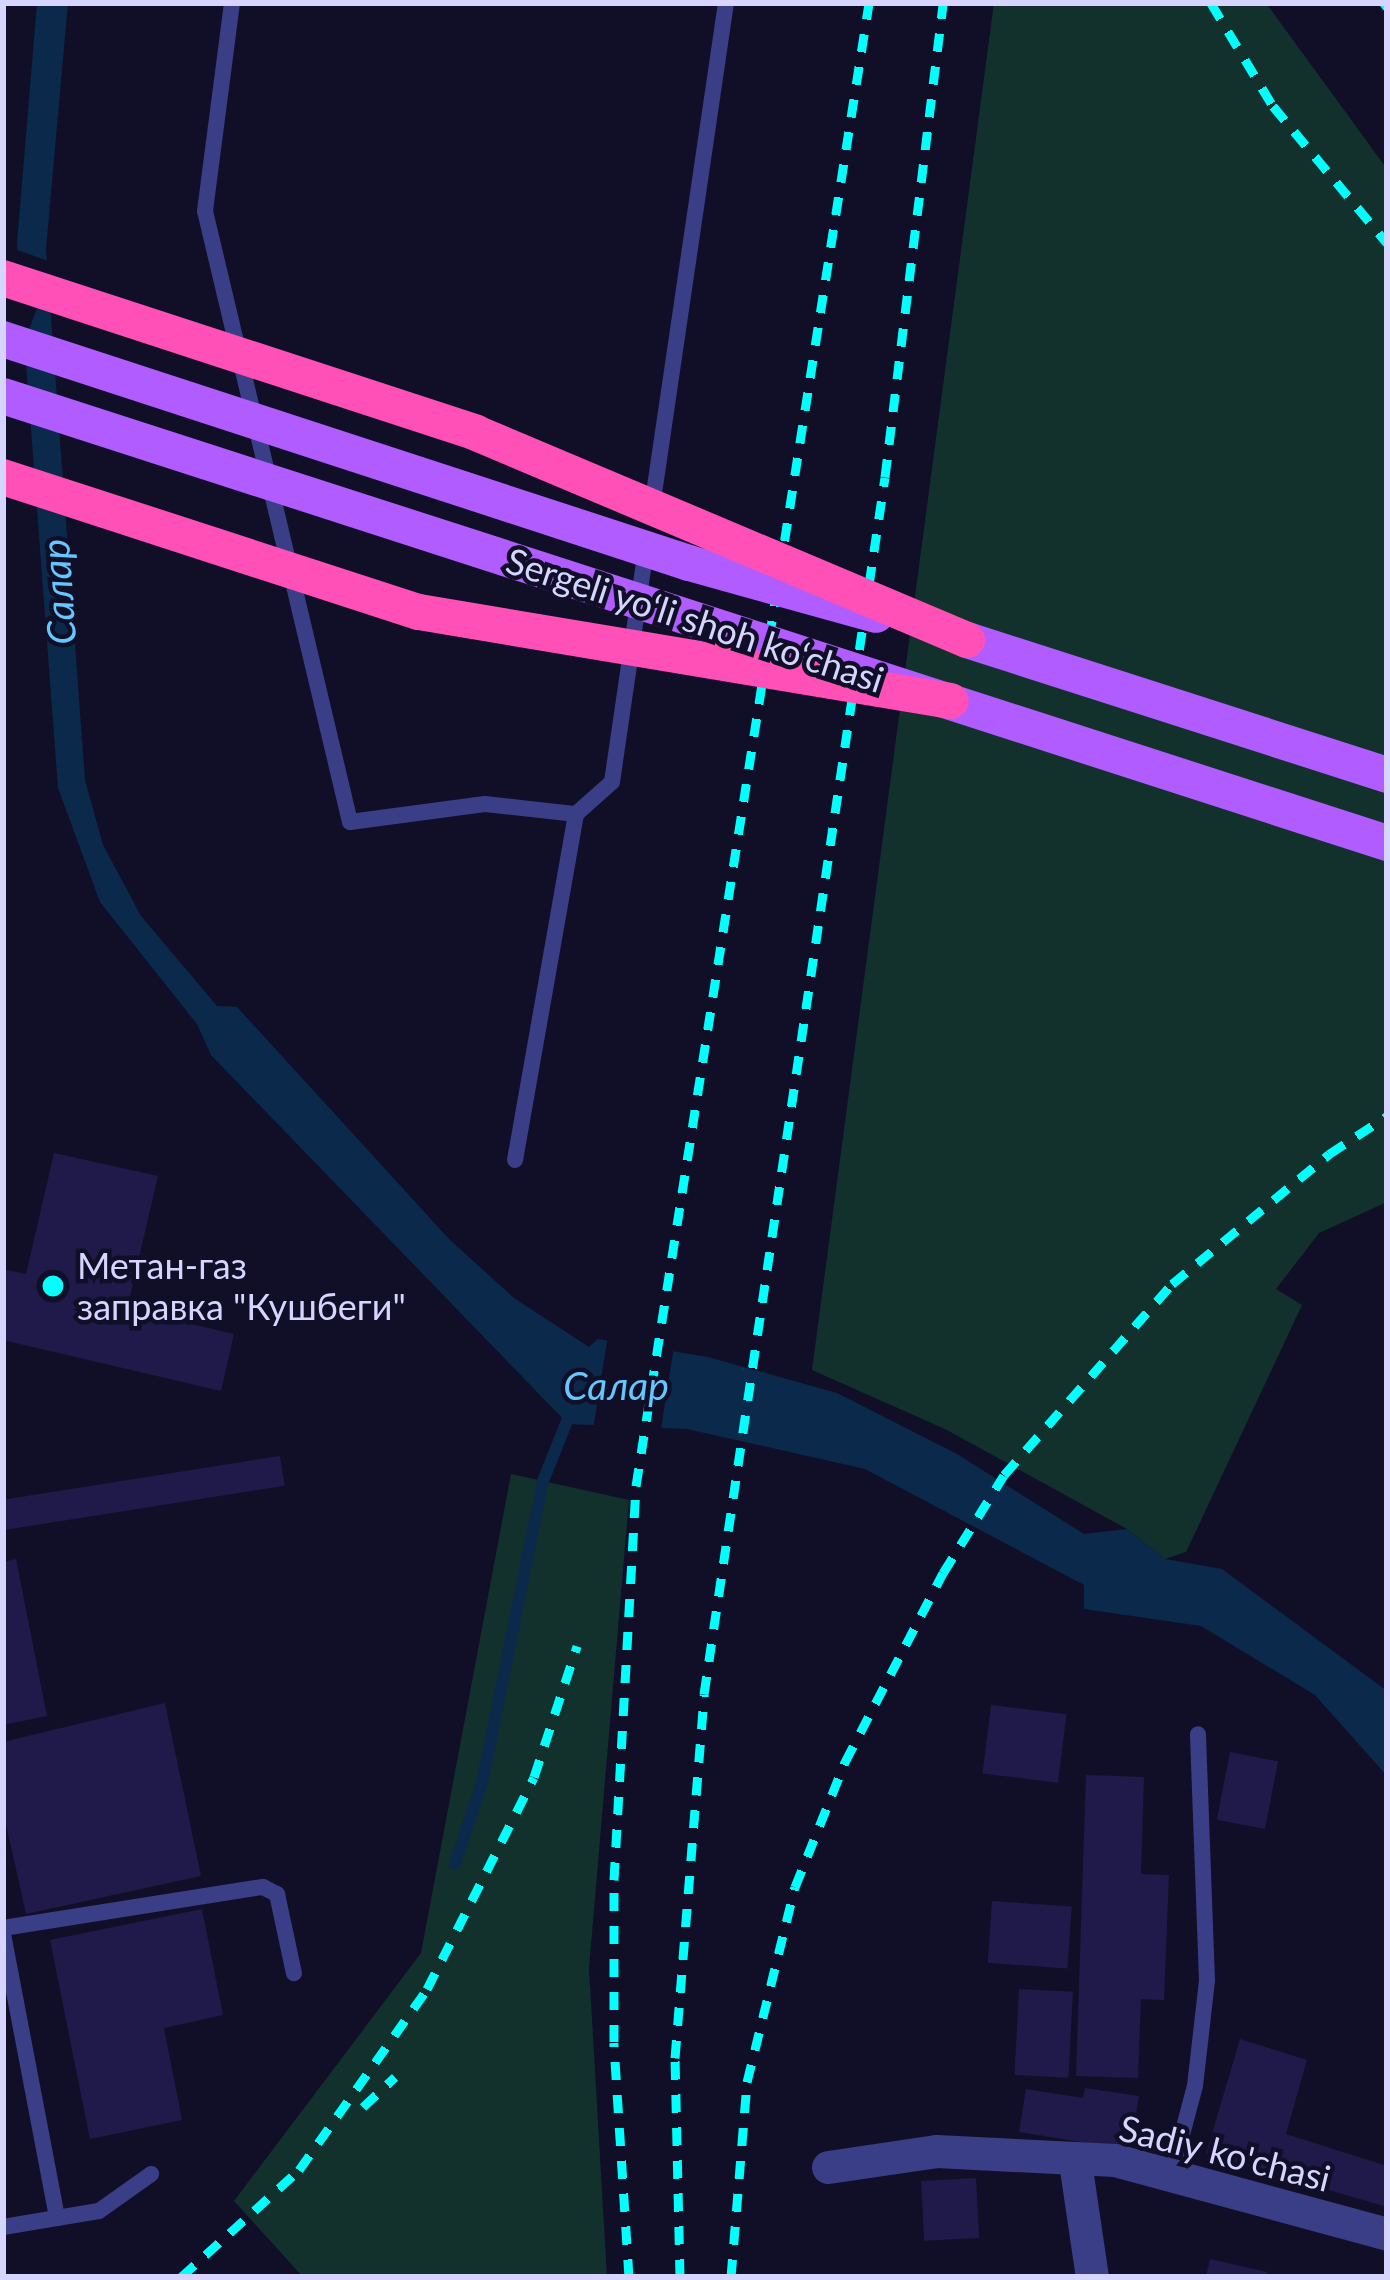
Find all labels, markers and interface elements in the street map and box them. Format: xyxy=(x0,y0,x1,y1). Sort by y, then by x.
water label: Салар xyxy=(31,538,85,646)
street label: Sergeli yo‘li shoh ko‘chasi xyxy=(501,538,889,702)
place label: Метан-газ заправка "Кушбеги" xyxy=(77,1243,406,1328)
marker: Метан-газ заправка "Кушбеги" xyxy=(40,1273,66,1299)
water label: Салар xyxy=(563,1362,669,1408)
street label: Sadiy ko'chasi xyxy=(1115,2106,1335,2200)

